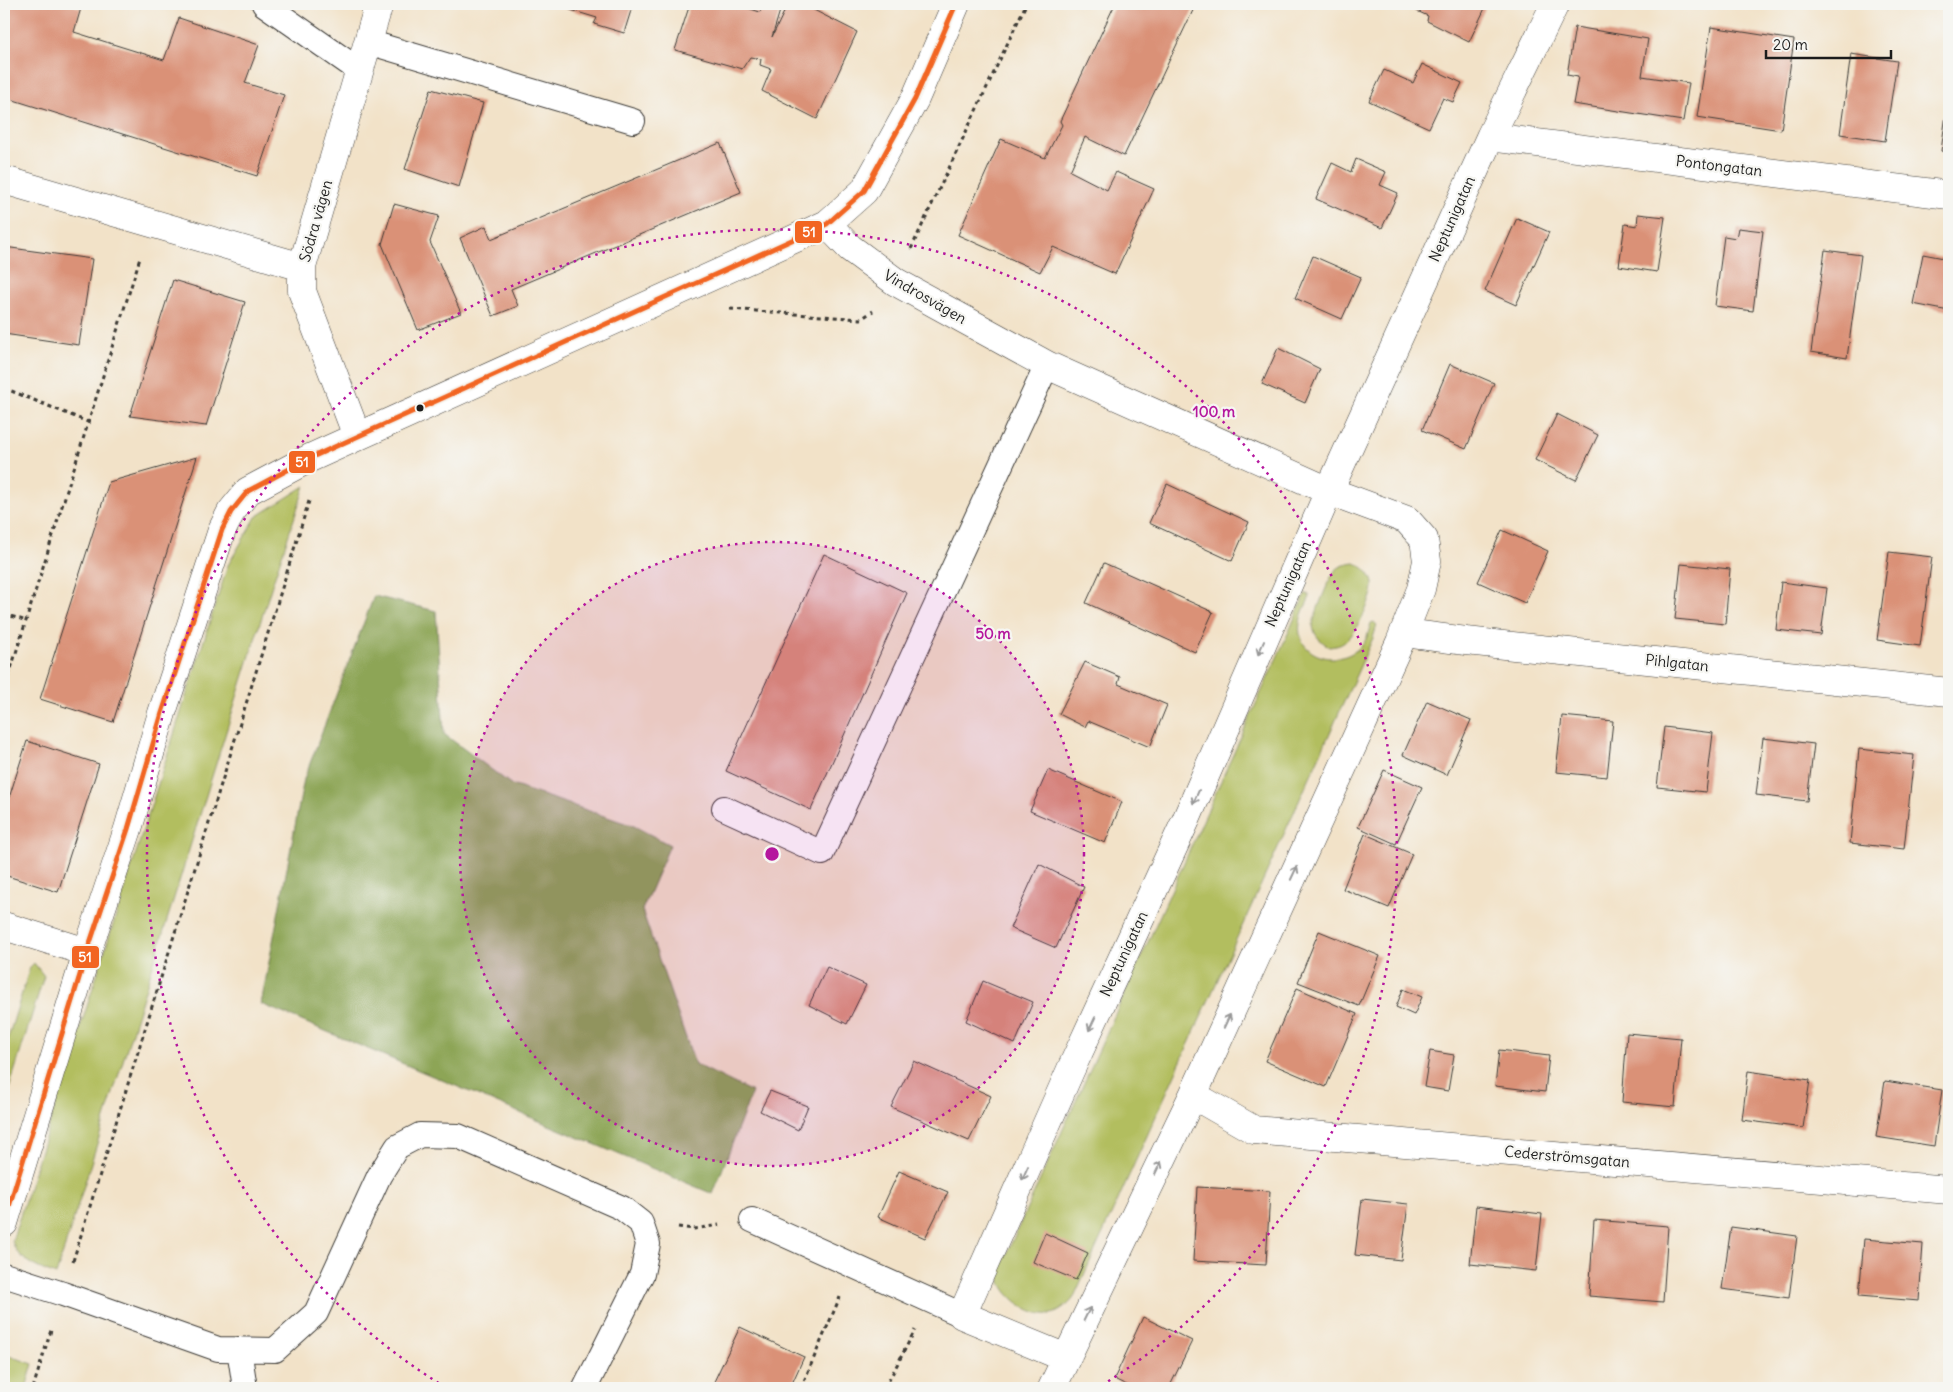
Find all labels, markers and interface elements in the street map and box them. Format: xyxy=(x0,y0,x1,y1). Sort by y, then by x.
scale bar xyxy=(1766,28,1890,60)
text: 20 m xyxy=(1773,35,1808,54)
street label: Pontongatan xyxy=(1675,151,1764,180)
street label: Neptunigatan xyxy=(1424,173,1479,265)
street label: Södra vägen xyxy=(295,177,336,264)
line badge: 51 xyxy=(794,220,823,244)
text: 51 xyxy=(802,223,816,241)
street label: Vindrosvägen xyxy=(881,265,970,328)
text: 100 m xyxy=(1193,402,1235,421)
unlabelled marker xyxy=(415,403,425,413)
line badge: 51 xyxy=(288,450,316,474)
text: 51 xyxy=(295,453,309,471)
street label: Neptunigatan xyxy=(1260,538,1315,630)
text: 50 m xyxy=(975,624,1011,643)
one-way arrow xyxy=(1255,640,1265,655)
street label: Pihlgatan xyxy=(1644,650,1710,675)
one-way arrow xyxy=(1190,789,1200,804)
centre of rings xyxy=(763,845,781,863)
one-way arrow xyxy=(1290,866,1300,881)
street label: Neptunigatan xyxy=(1096,908,1152,999)
line badge: 51 xyxy=(71,945,100,969)
text: 51 xyxy=(78,948,92,966)
one-way arrow xyxy=(1222,1014,1232,1029)
one-way arrow xyxy=(1086,1016,1096,1031)
street label: Cederströmsgatan xyxy=(1503,1142,1631,1171)
one-way arrow xyxy=(1153,1161,1163,1176)
one-way arrow xyxy=(1020,1165,1030,1180)
one-way arrow xyxy=(1083,1307,1092,1322)

